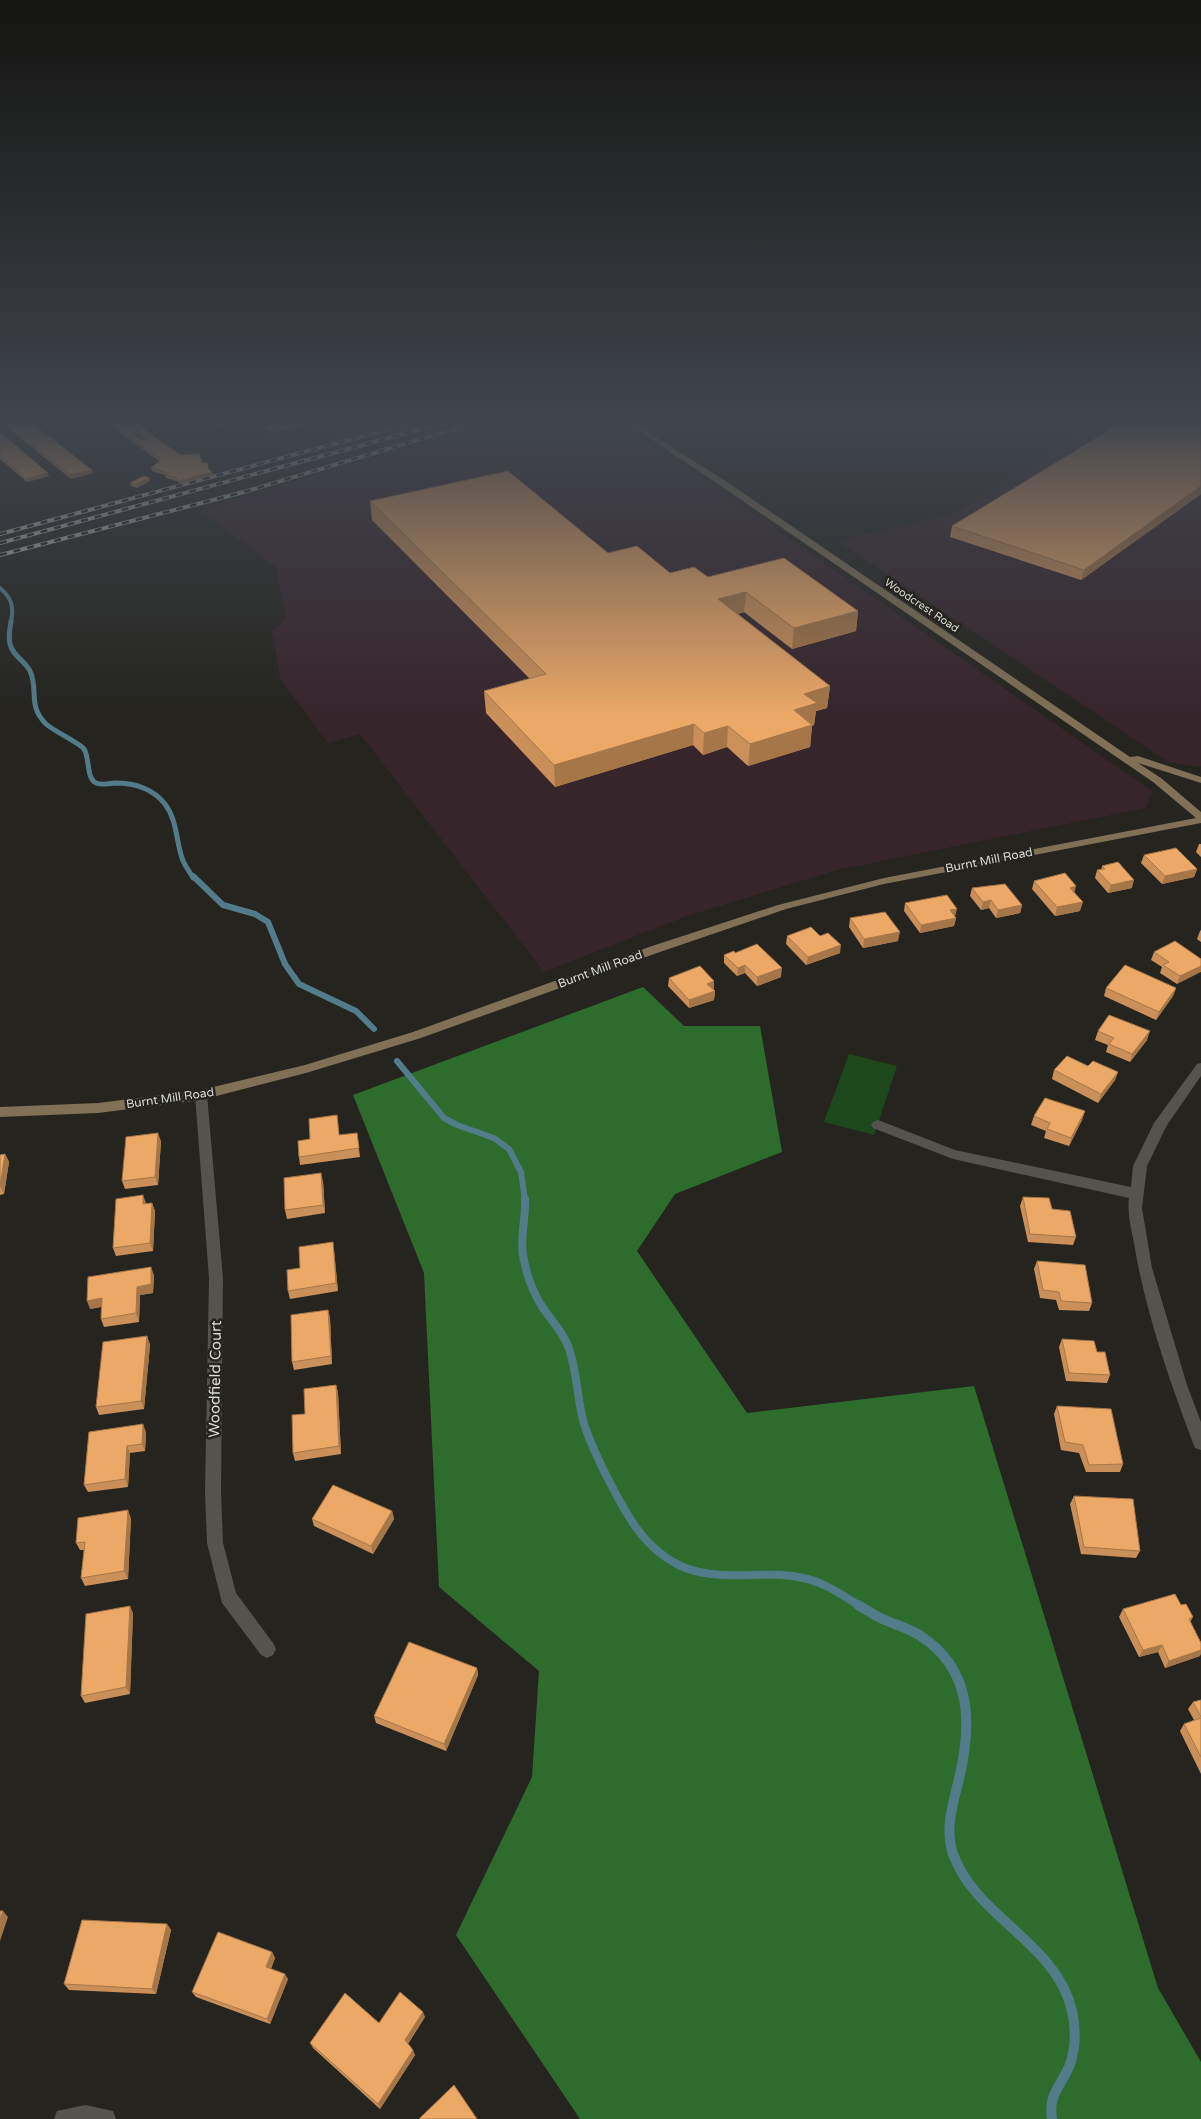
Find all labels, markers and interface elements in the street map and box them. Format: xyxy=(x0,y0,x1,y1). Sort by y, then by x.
street label: Woodcrest Road xyxy=(882,576,961,635)
street label: Burnt Mill Road xyxy=(944,845,1034,875)
street label: Burnt Mill Road xyxy=(556,947,644,991)
street label: Burnt Mill Road xyxy=(125,1085,215,1111)
street label: Woodfield Court xyxy=(205,1320,225,1438)

